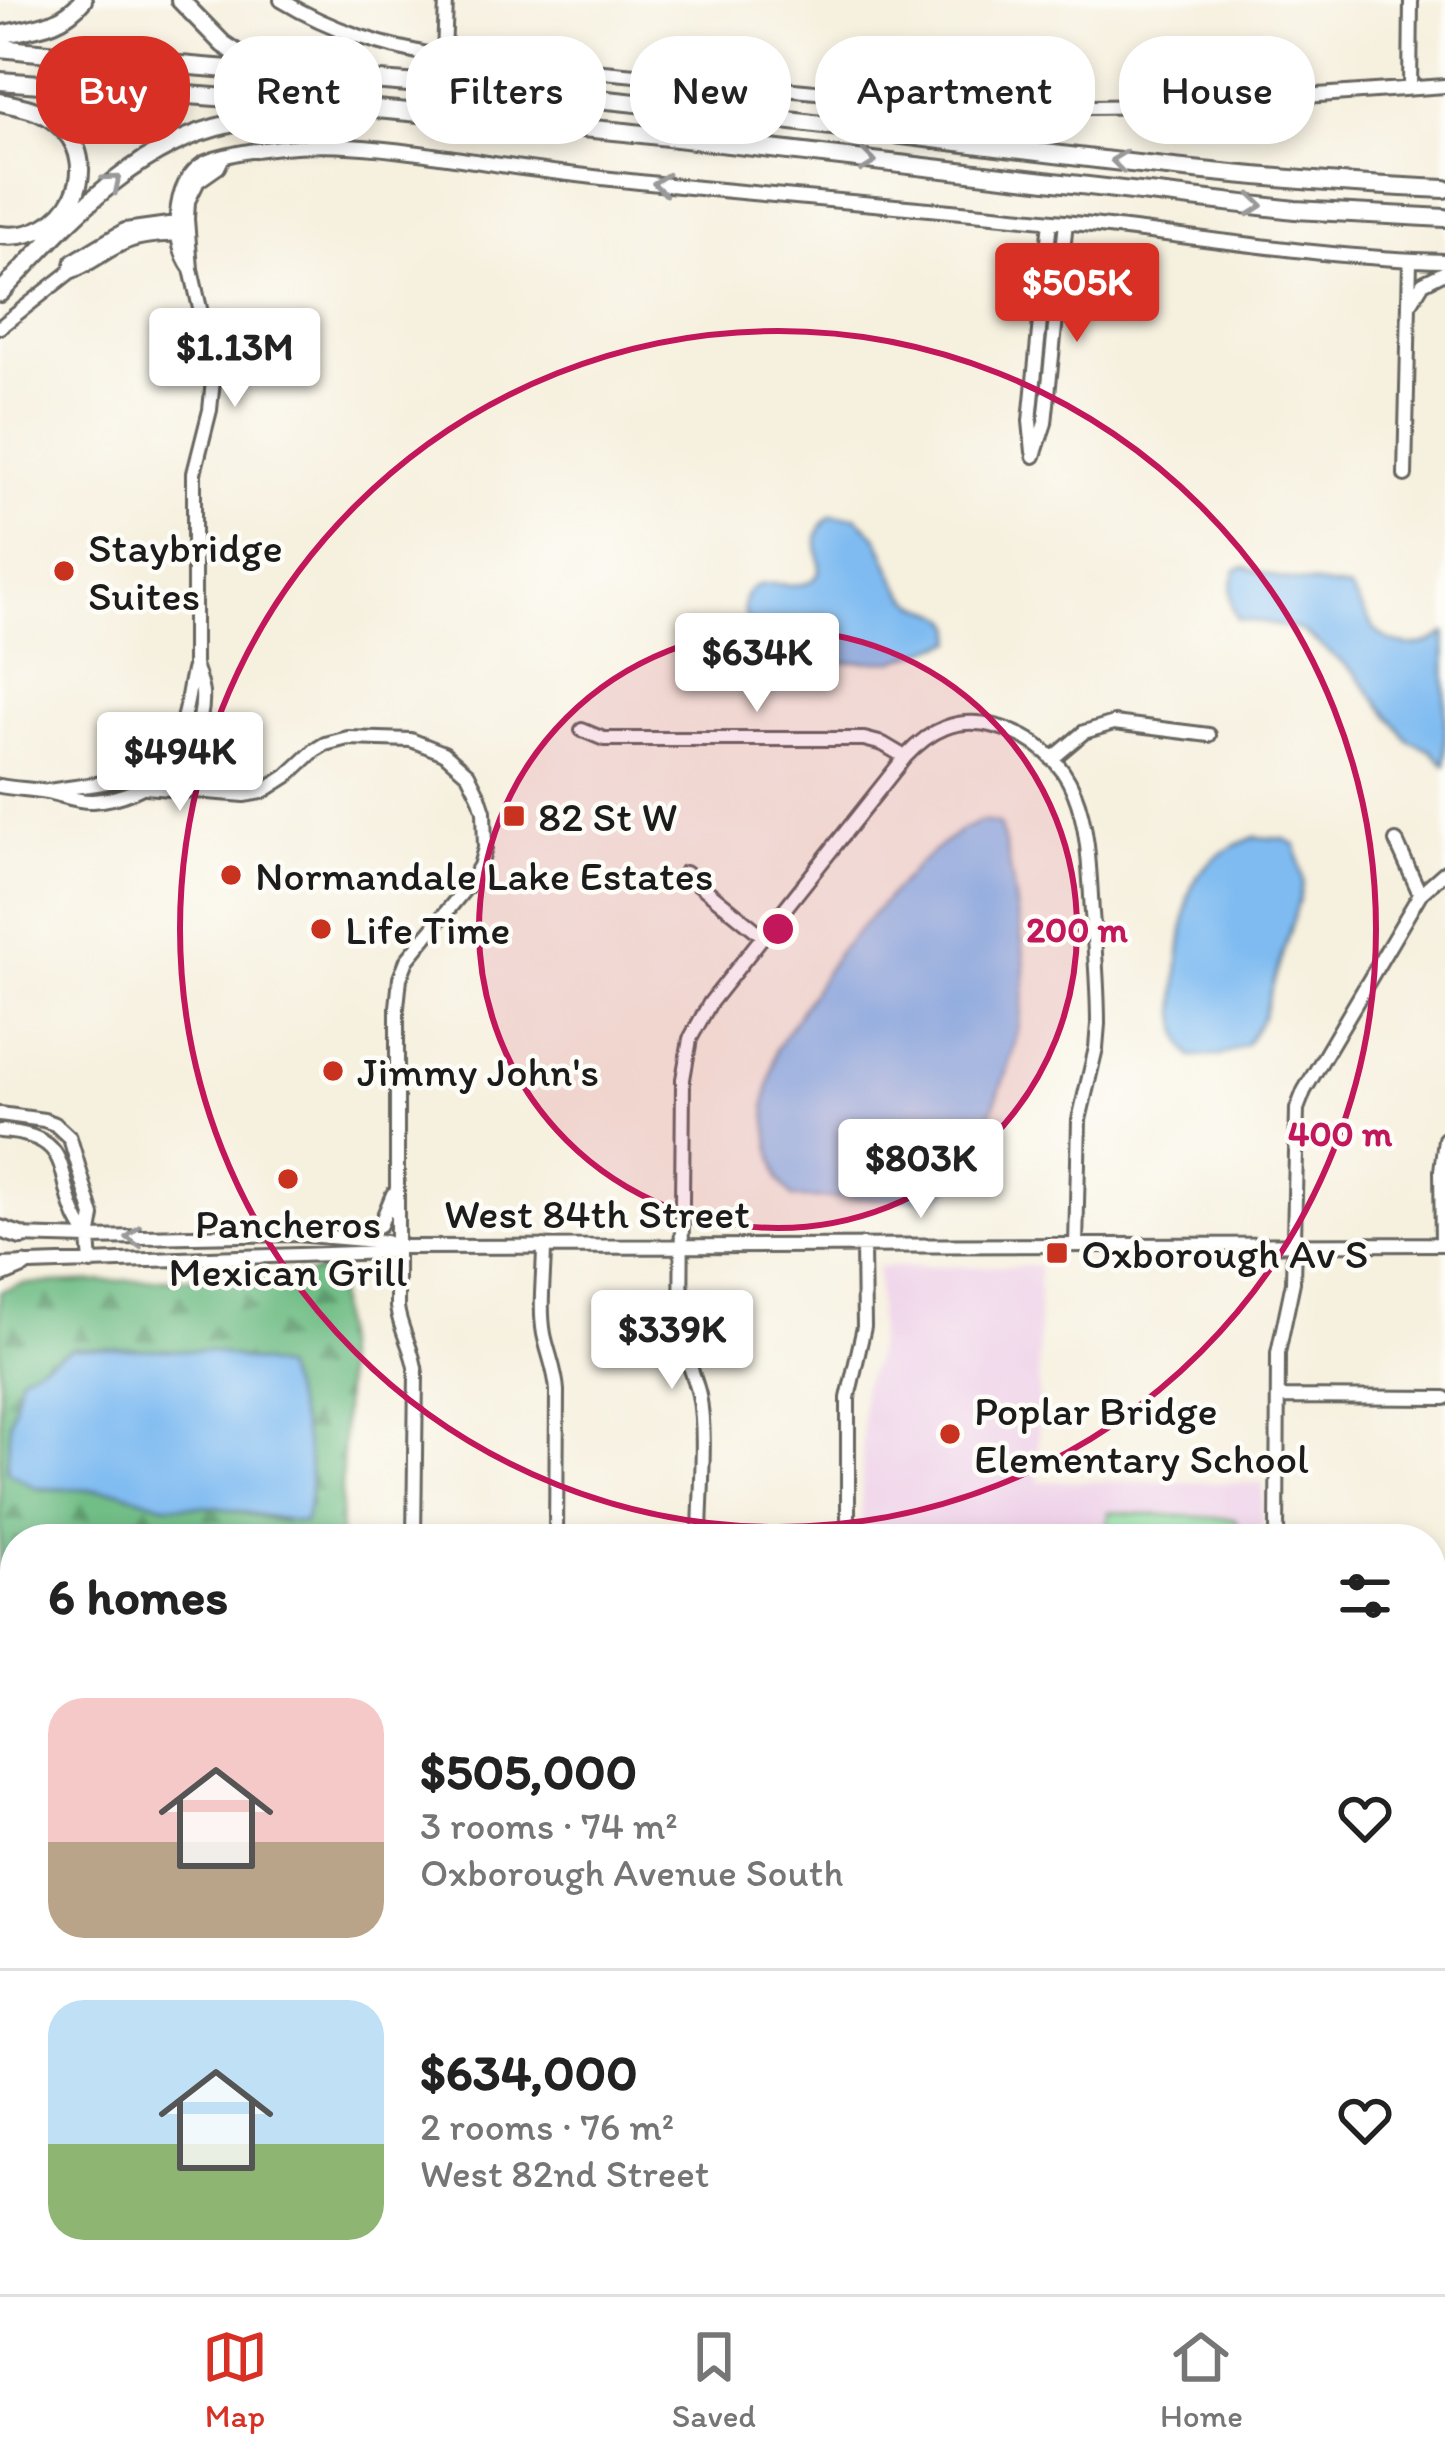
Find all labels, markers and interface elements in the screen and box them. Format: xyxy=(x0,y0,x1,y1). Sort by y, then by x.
chip: Buy xyxy=(36,36,190,144)
chip: Rent xyxy=(214,36,382,144)
chip: Filters xyxy=(406,36,606,144)
chip: New xyxy=(630,36,791,144)
chip: Apartment xyxy=(815,36,1095,144)
chip: House xyxy=(1119,36,1315,144)
one-way arrow xyxy=(858,147,878,173)
one-way arrow xyxy=(1110,149,1129,174)
one-way arrow xyxy=(651,172,670,197)
one-way arrow xyxy=(99,175,121,197)
one-way arrow xyxy=(1245,192,1265,218)
pin: $505K xyxy=(993,243,1161,345)
text: $505K xyxy=(1022,258,1132,305)
pin: $1.13M xyxy=(137,308,333,410)
text: $1.13M xyxy=(176,323,294,370)
place label: Staybridge Suites xyxy=(88,522,283,621)
marker: Staybridge Suites xyxy=(51,558,77,584)
pin: $634K xyxy=(673,613,841,715)
text: $634K xyxy=(702,628,812,675)
pin: $494K xyxy=(96,712,264,814)
text: $494K xyxy=(124,727,236,774)
place label: 82 St W xyxy=(538,791,677,842)
marker: 82 St W xyxy=(501,803,527,829)
place label: Normandale Lake Estates xyxy=(255,850,713,901)
marker: Normandale Lake Estates xyxy=(218,862,244,888)
place label: Life Time xyxy=(345,904,510,955)
centre of rings xyxy=(757,908,799,950)
text: 200 m xyxy=(1026,908,1129,951)
marker: Life Time xyxy=(308,916,334,942)
place label: Jimmy John's xyxy=(357,1046,599,1097)
marker: Jimmy John's xyxy=(320,1058,346,1084)
text: 400 m xyxy=(1288,1112,1393,1155)
pin: $803K xyxy=(837,1119,1005,1221)
text: $803K xyxy=(865,1134,977,1181)
marker: Pancheros Mexican Grill xyxy=(275,1166,301,1192)
street label: West 84th Street xyxy=(444,1188,750,1239)
place label: Pancheros Mexican Grill xyxy=(169,1198,408,1297)
one-way arrow xyxy=(124,1224,143,1250)
place label: Oxborough Av S xyxy=(1081,1228,1368,1279)
marker: Oxborough Av S xyxy=(1044,1240,1070,1266)
pin: $339K xyxy=(588,1290,756,1392)
text: $339K xyxy=(618,1305,726,1352)
place label: Poplar Bridge Elementary School xyxy=(974,1385,1309,1484)
marker: Poplar Bridge Elementary School xyxy=(937,1421,963,1447)
icon: filters xyxy=(1332,1563,1398,1629)
text: 6 homes xyxy=(48,1566,228,1627)
text: $505,000 xyxy=(420,1741,637,1802)
icon: home xyxy=(144,1746,288,1890)
icon: heart xyxy=(1332,1785,1398,1851)
text: 3 rooms · 74 m² xyxy=(420,1802,678,1849)
text: Oxborough Avenue South xyxy=(420,1849,843,1896)
text: $634,000 xyxy=(420,2042,638,2103)
icon: home xyxy=(144,2048,288,2192)
icon: heart xyxy=(1332,2087,1398,2153)
text: 2 rooms · 76 m² xyxy=(420,2103,674,2150)
text: West 82nd Street xyxy=(420,2150,709,2197)
tab: Map xyxy=(202,2324,268,2435)
tab: Saved xyxy=(672,2324,756,2435)
tab: Home xyxy=(1160,2324,1243,2435)

